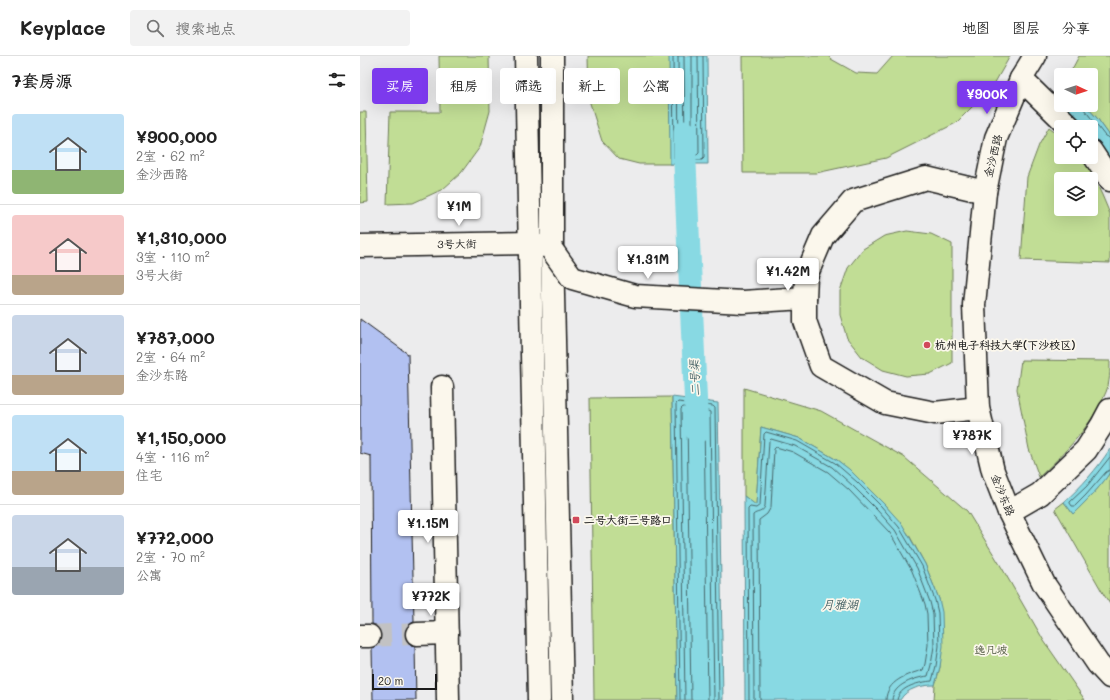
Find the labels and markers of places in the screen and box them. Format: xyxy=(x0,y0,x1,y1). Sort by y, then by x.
pin: ¥900K xyxy=(959,81,1015,115)
pin: ¥1M xyxy=(440,193,478,227)
pin: ¥1.31M xyxy=(615,246,681,280)
pin: ¥1.42M xyxy=(755,258,821,292)
place label: 杭州电子科技大学(下沙校区) xyxy=(935,337,1075,352)
marker: 杭州电子科技大学(下沙校区) xyxy=(922,340,932,350)
pin: ¥787K xyxy=(944,422,1000,456)
pin: ¥1.15M xyxy=(395,510,461,544)
place label: 二号大街三号路口 xyxy=(584,512,672,527)
marker: 二号大街三号路口 xyxy=(571,515,581,525)
pin: ¥772K xyxy=(403,583,459,617)

